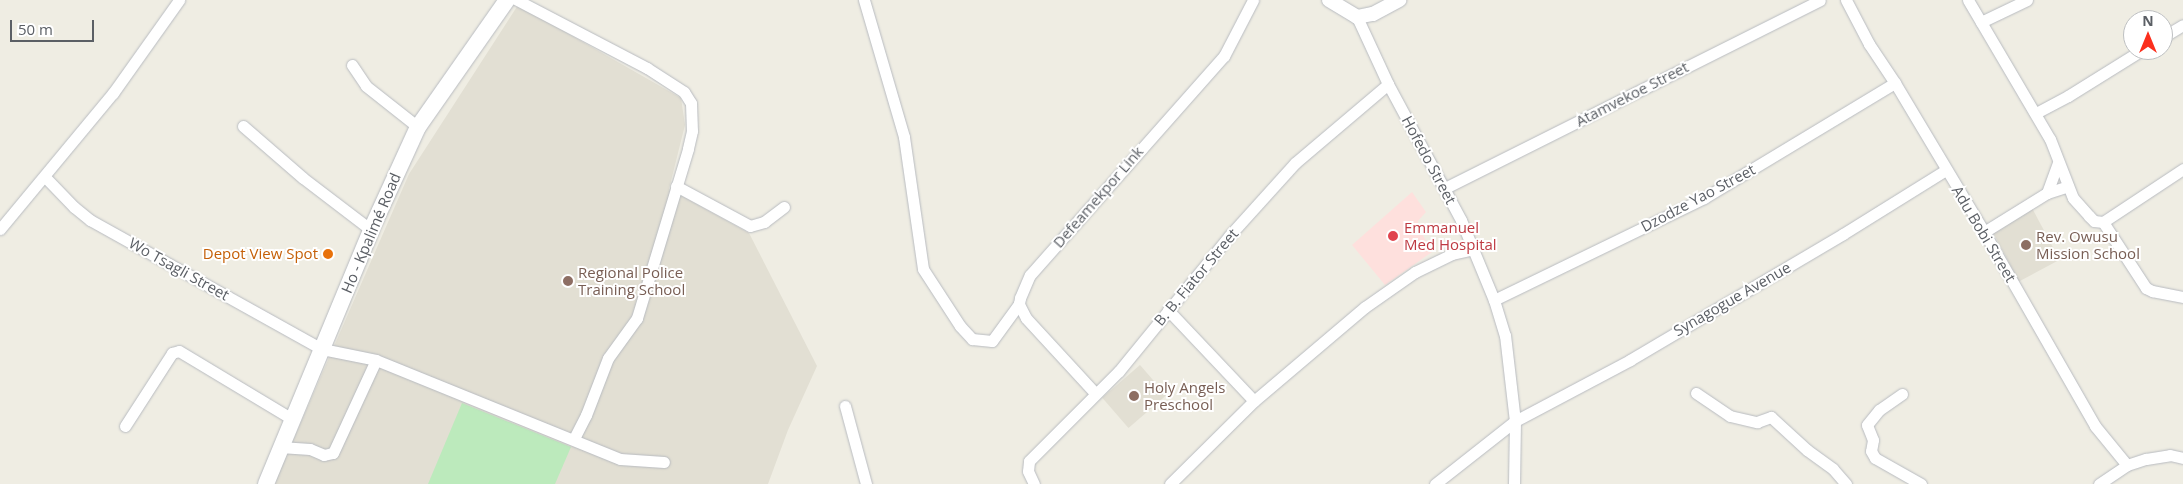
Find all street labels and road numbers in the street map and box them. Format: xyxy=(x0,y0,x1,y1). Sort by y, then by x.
street label: Atamvekoe Street xyxy=(1573,58,1691,130)
street label: Hofedo Street xyxy=(1398,113,1460,207)
street label: Defeamekpor Link xyxy=(1049,143,1147,251)
street label: Dzodze Yao Street xyxy=(1638,160,1758,236)
street label: Ho - Kpalimé Road xyxy=(338,170,404,296)
street label: Adu Bobi Street xyxy=(1948,183,2020,285)
street label: B. B. Fiator Street xyxy=(1150,225,1242,329)
street label: Wo Tsagli Street xyxy=(126,234,232,304)
street label: Synagogue Avenue xyxy=(1670,258,1794,340)

